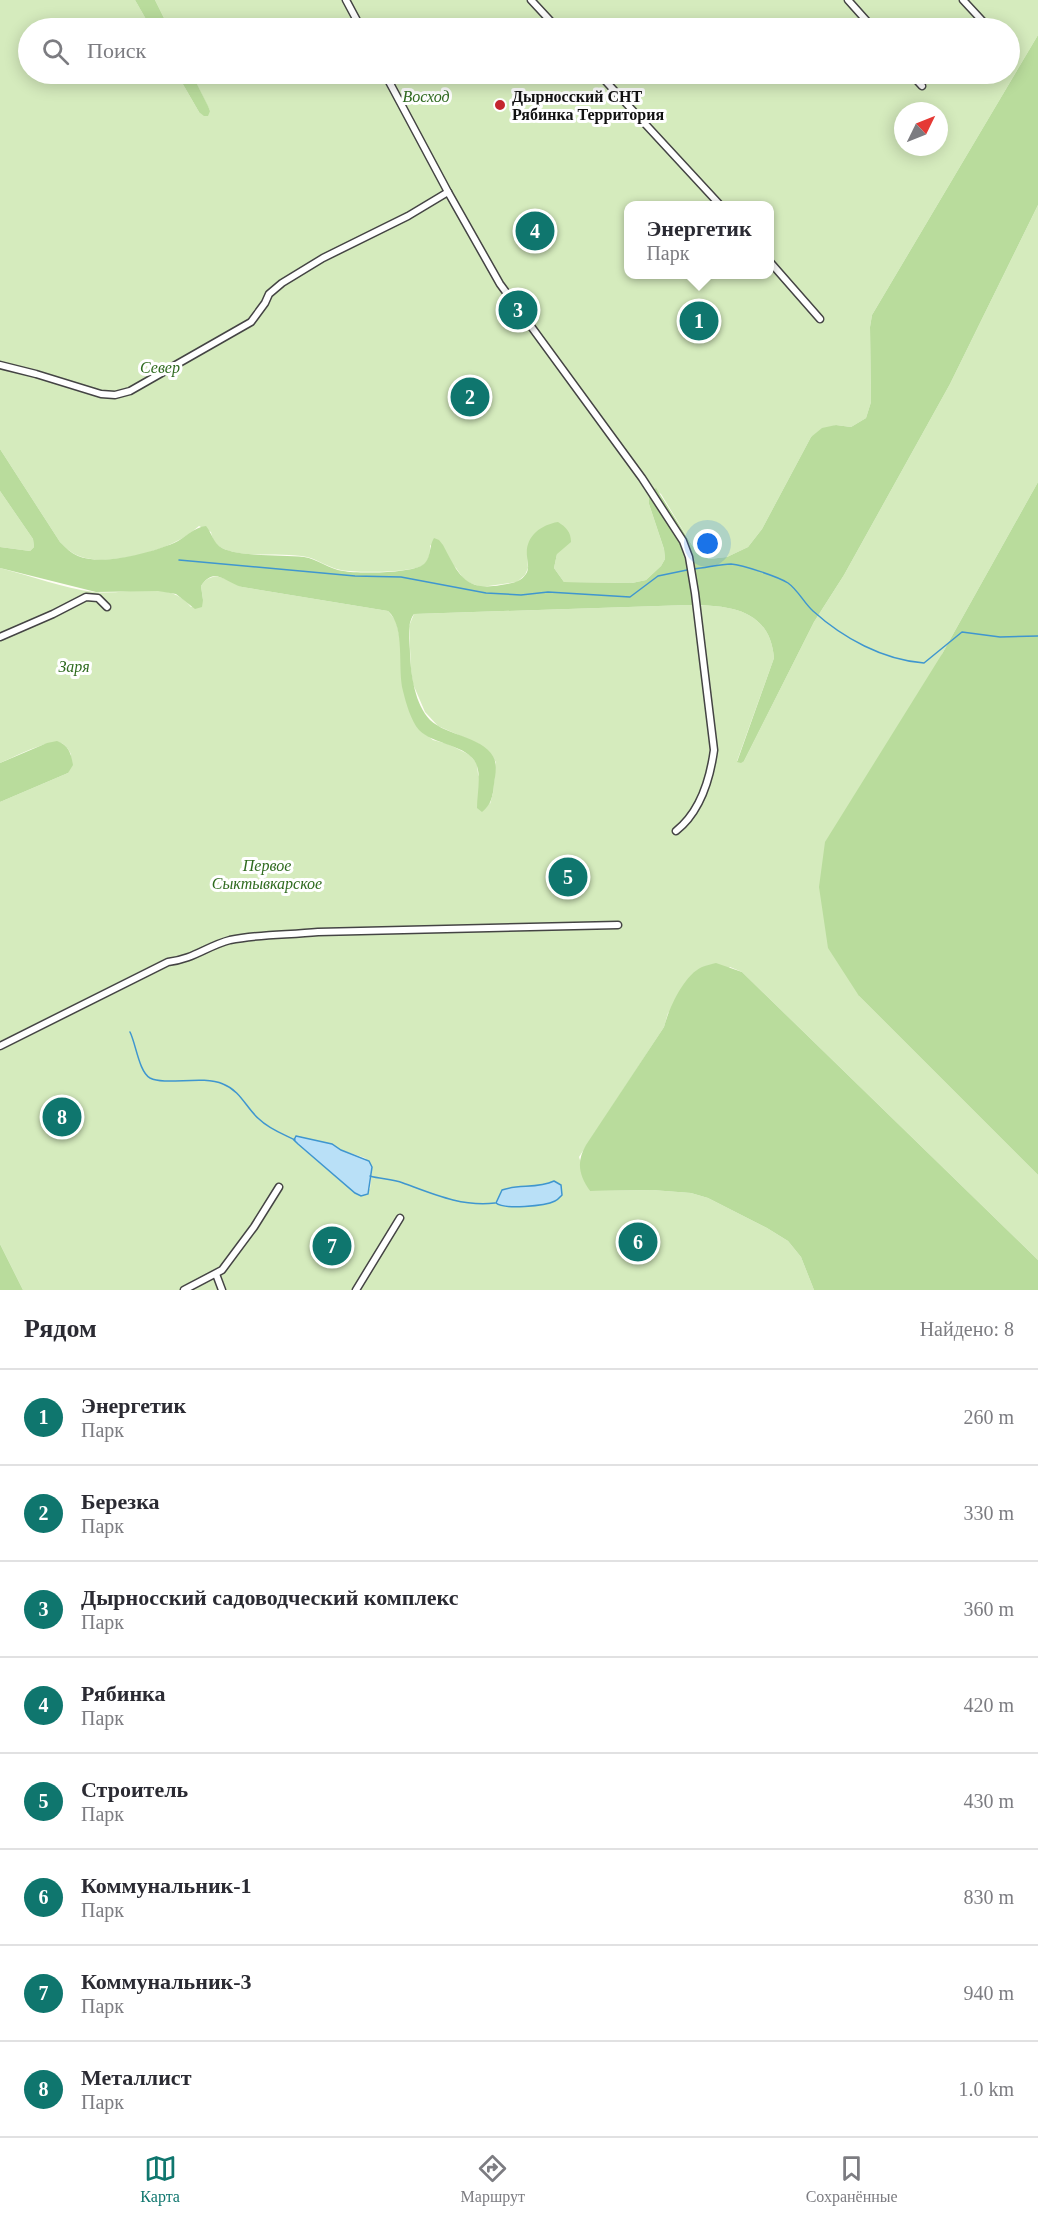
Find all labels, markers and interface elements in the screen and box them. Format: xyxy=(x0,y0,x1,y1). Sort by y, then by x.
search box xyxy=(18,18,1020,84)
icon: search xyxy=(39,35,72,68)
text: Поиск xyxy=(87,38,146,63)
park label: Восход xyxy=(402,88,450,105)
place label: Дырносский СНТ Рябинка Территория xyxy=(512,88,664,124)
marker: Дырносский СНТ Рябинка Территория xyxy=(493,98,507,112)
north arrow xyxy=(894,102,948,156)
popup xyxy=(624,201,774,279)
pin: 4 xyxy=(516,208,554,254)
text: Энергетик xyxy=(646,216,752,241)
text: Парк xyxy=(646,242,689,264)
pin: 3 xyxy=(498,288,538,332)
pin: 1 xyxy=(680,298,718,344)
park label: Север xyxy=(140,359,180,377)
pin: 2 xyxy=(450,374,490,420)
your location xyxy=(693,529,722,558)
park label: Заря xyxy=(58,658,90,676)
pin: 5 xyxy=(548,854,588,900)
park label: Первое Сыктывкарское xyxy=(212,857,322,893)
pin: 8 xyxy=(42,1094,82,1140)
pin: 6 xyxy=(618,1220,658,1264)
pin: 7 xyxy=(312,1224,352,1268)
text: Рядом xyxy=(24,1314,97,1343)
text: Найдено: 8 xyxy=(920,1318,1014,1340)
text: Энергетик xyxy=(81,1393,186,1418)
text: 1 xyxy=(39,1406,49,1428)
text: 260 m xyxy=(963,1406,1014,1428)
text: Парк xyxy=(81,1419,124,1441)
text: Березка xyxy=(81,1489,160,1514)
text: 2 xyxy=(39,1502,49,1524)
text: 330 m xyxy=(963,1502,1014,1524)
text: Парк xyxy=(81,1515,124,1537)
text: Дырносский садоводческий комплекс xyxy=(81,1585,458,1610)
text: 3 xyxy=(39,1598,49,1620)
text: 360 m xyxy=(963,1598,1014,1620)
text: Парк xyxy=(81,1611,124,1633)
text: Рябинка xyxy=(81,1681,165,1706)
text: 4 xyxy=(39,1694,49,1716)
text: 420 m xyxy=(963,1694,1014,1716)
text: Парк xyxy=(81,1707,124,1729)
text: Строитель xyxy=(81,1777,188,1802)
text: 5 xyxy=(39,1790,49,1812)
text: 430 m xyxy=(963,1790,1014,1812)
text: Парк xyxy=(81,1803,124,1825)
text: Коммунальник-1 xyxy=(81,1873,252,1898)
text: 6 xyxy=(39,1886,49,1908)
text: 830 m xyxy=(963,1886,1014,1908)
text: Парк xyxy=(81,1899,124,1921)
text: Коммунальник-3 xyxy=(81,1969,252,1994)
text: 7 xyxy=(39,1982,49,2004)
text: 940 m xyxy=(963,1982,1014,2004)
text: Парк xyxy=(81,1995,124,2017)
text: Металлист xyxy=(81,2065,191,2090)
text: 8 xyxy=(39,2078,49,2100)
text: 1.0 km xyxy=(958,2078,1014,2100)
text: Парк xyxy=(81,2091,124,2113)
tab: Карта xyxy=(140,2152,180,2206)
tab: Маршрут xyxy=(461,2152,525,2206)
tab: Сохранённые xyxy=(806,2152,898,2206)

